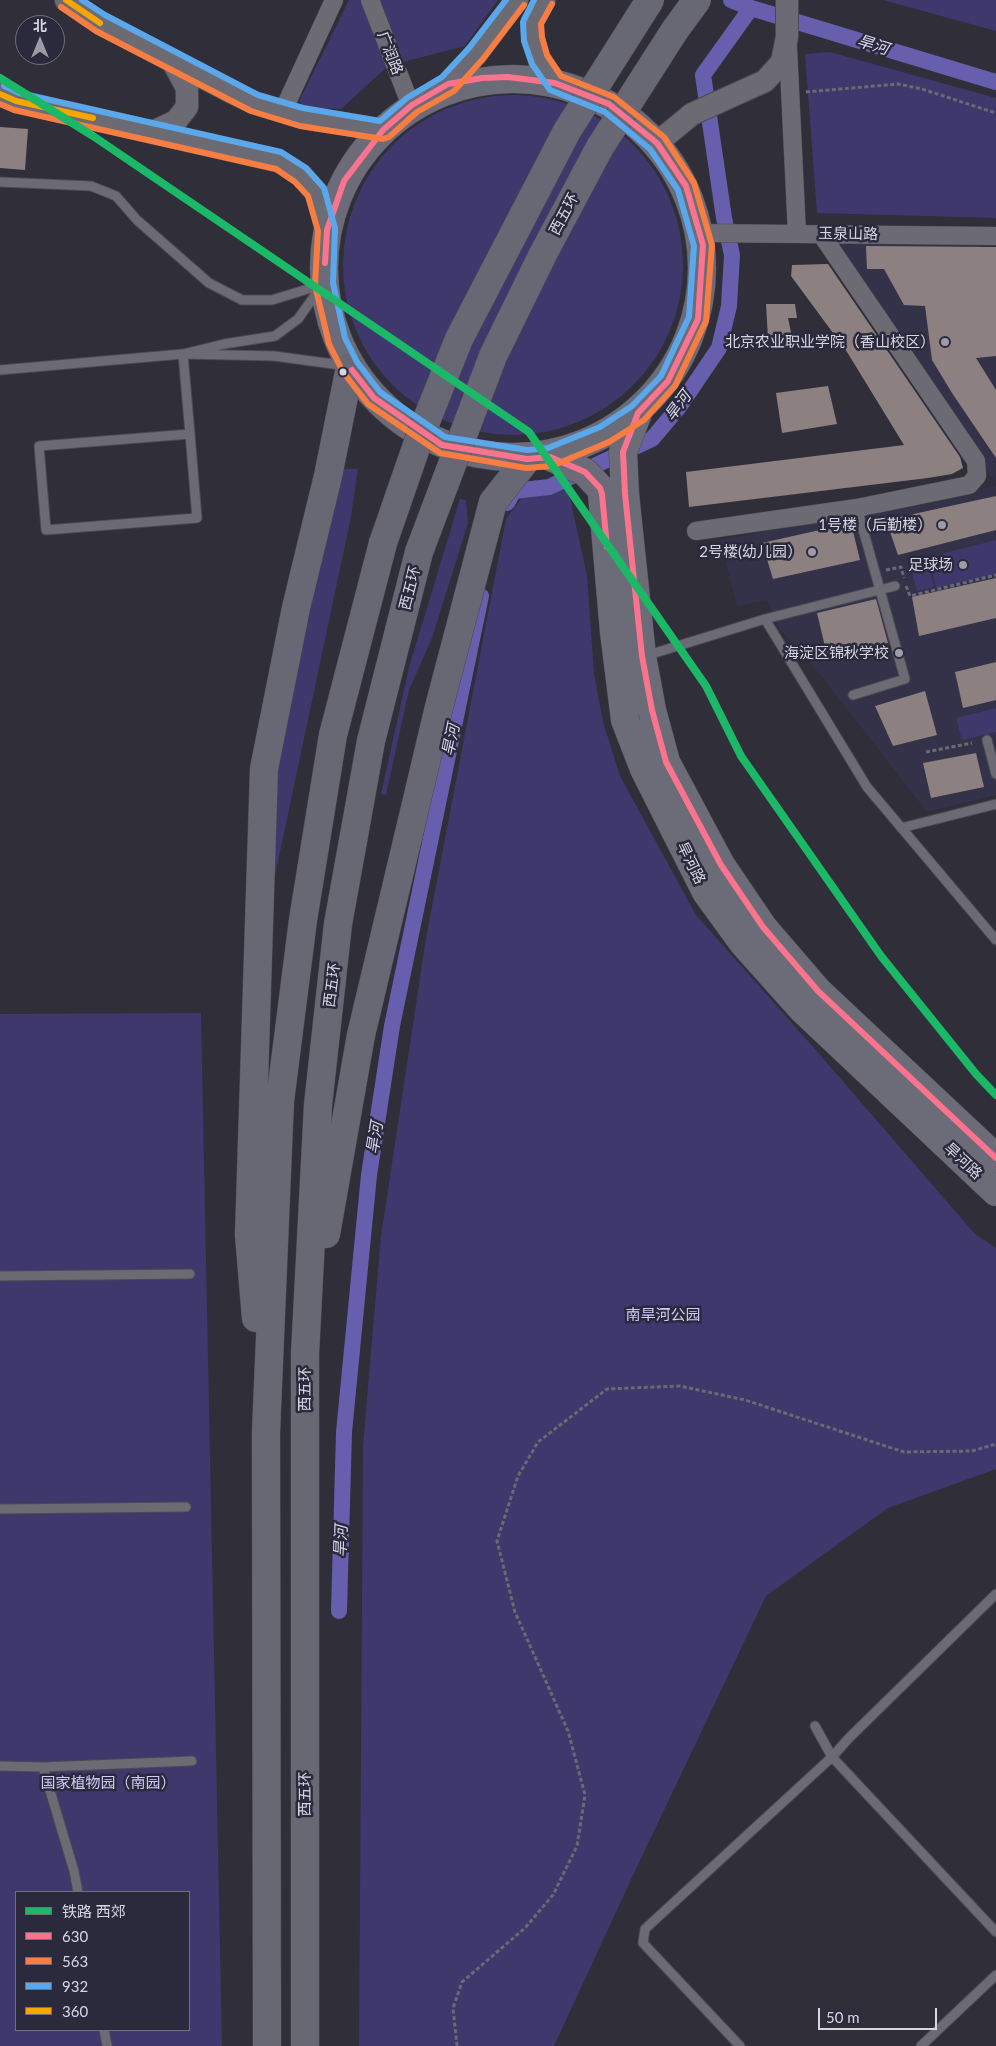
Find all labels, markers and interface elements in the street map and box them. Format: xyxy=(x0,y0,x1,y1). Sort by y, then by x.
north arrow xyxy=(15,15,65,65)
text: 北 xyxy=(33,17,47,34)
street label: 广润路 xyxy=(374,29,406,77)
water label: 旱河 xyxy=(855,31,891,59)
street label: 西五环 xyxy=(545,190,583,238)
street label: 玉泉山路 xyxy=(818,224,878,244)
place label: 北京农业职业学院（香山校区） xyxy=(725,333,935,351)
marker: 北京农业职业学院（香山校区） xyxy=(939,336,951,348)
unlabelled marker xyxy=(338,367,348,377)
water label: 旱河 xyxy=(661,387,695,425)
place label: 1号楼（后勤楼） xyxy=(818,516,932,534)
marker: 1号楼（后勤楼） xyxy=(936,519,948,531)
place label: 2号楼(幼儿园） xyxy=(699,543,802,561)
marker: 2号楼(幼儿园） xyxy=(806,546,818,558)
place label: 足球场 xyxy=(908,556,953,574)
marker: 足球场 xyxy=(957,559,969,571)
street label: 西五环 xyxy=(396,564,424,612)
place label: 海淀区锦秋学校 xyxy=(784,644,889,662)
marker: 海淀区锦秋学校 xyxy=(893,647,905,659)
water label: 旱河 xyxy=(438,722,464,758)
street label: 旱河路 xyxy=(673,839,709,887)
street label: 西五环 xyxy=(320,962,344,1008)
water label: 旱河 xyxy=(363,1121,387,1155)
street label: 旱河路 xyxy=(940,1139,986,1183)
park label: 南旱河公园 xyxy=(626,1306,700,1324)
street label: 西五环 xyxy=(296,1367,314,1411)
water label: 旱河 xyxy=(331,1525,351,1557)
street label: 西五环 xyxy=(296,1772,314,1816)
park label: 国家植物园（南园） xyxy=(41,1774,175,1792)
legend xyxy=(15,1891,190,2031)
text: 铁路 西郊 xyxy=(62,1902,126,1920)
text: 630 xyxy=(62,1927,88,1945)
text: 563 xyxy=(62,1952,88,1970)
text: 932 xyxy=(62,1977,88,1995)
scale bar xyxy=(821,1998,940,2030)
text: 360 xyxy=(62,2002,88,2020)
text: 50 m xyxy=(826,2008,860,2026)

